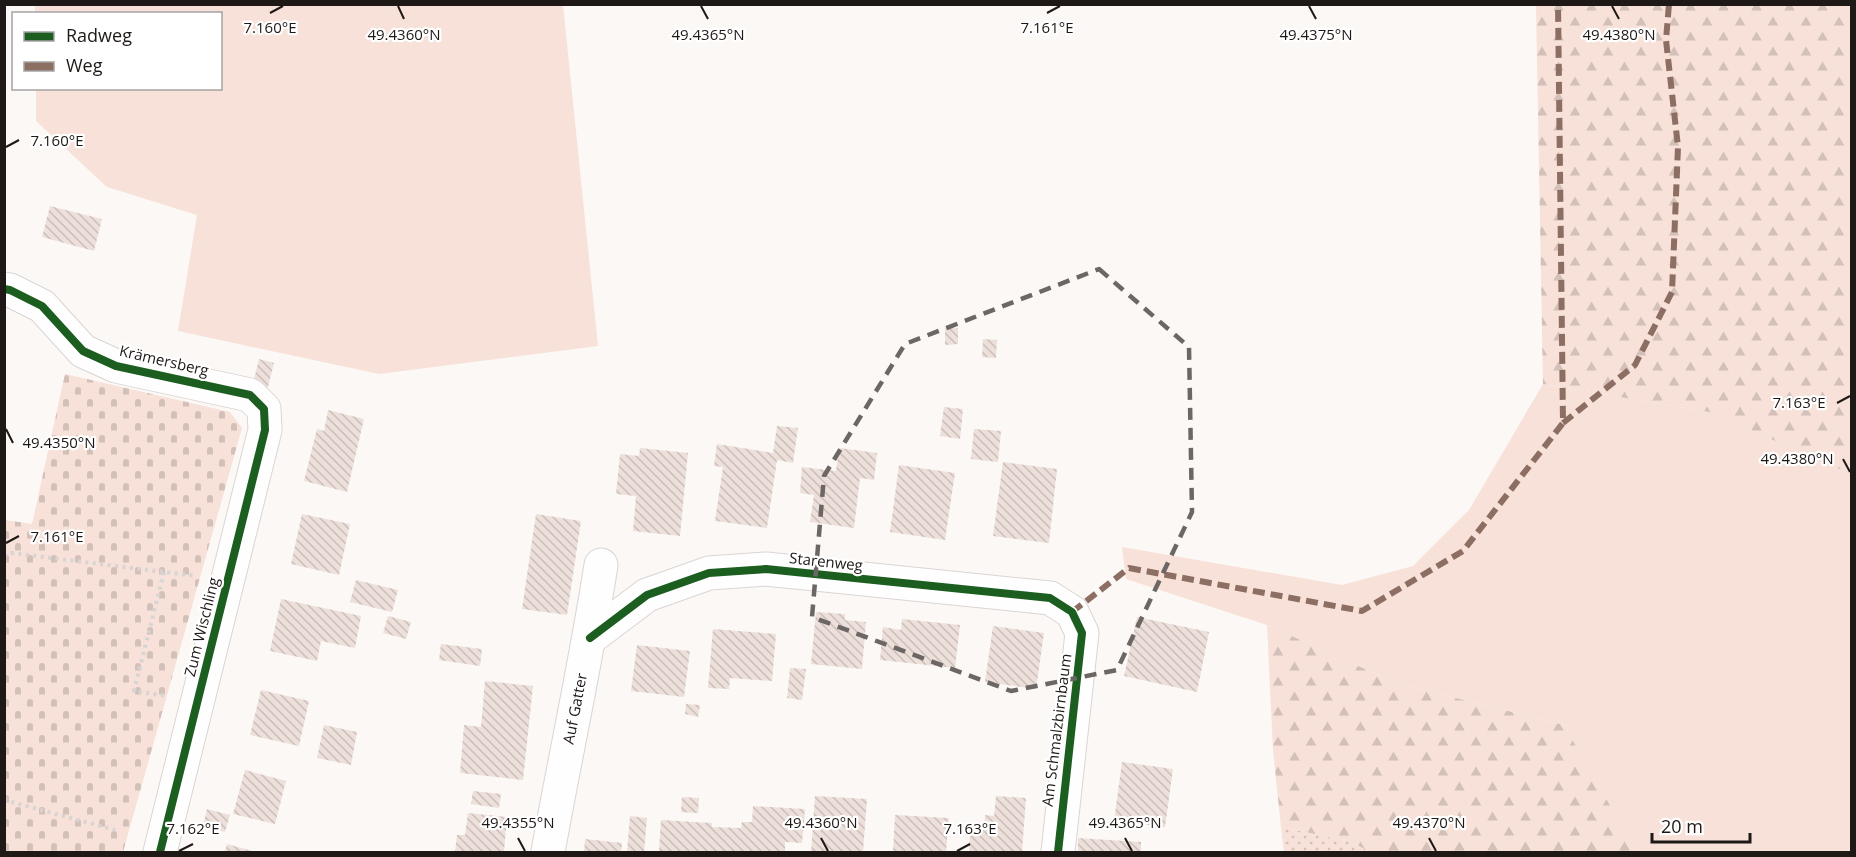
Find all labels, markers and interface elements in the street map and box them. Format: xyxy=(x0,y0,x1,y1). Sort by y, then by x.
legend xyxy=(12,12,222,90)
text: 7.160°E xyxy=(243,17,297,37)
text: 7.161°E xyxy=(1020,17,1074,37)
text: Radweg xyxy=(66,23,132,47)
text: 49.4360°N xyxy=(367,24,441,44)
text: 49.4365°N xyxy=(671,24,745,44)
text: 49.4375°N xyxy=(1279,24,1353,44)
text: 49.4380°N xyxy=(1582,24,1656,44)
text: Weg xyxy=(66,53,103,77)
text: 7.160°E xyxy=(30,130,84,150)
street label: Krämersberg xyxy=(118,340,211,380)
text: 7.163°E xyxy=(1772,392,1826,412)
text: 49.4350°N xyxy=(22,432,96,452)
text: 49.4380°N xyxy=(1760,448,1834,468)
text: 7.161°E xyxy=(30,526,84,546)
street label: Starenweg xyxy=(788,547,864,575)
street label: Zum Wischling xyxy=(179,575,223,678)
street label: Am Schmalzbirnbaum xyxy=(1037,652,1075,807)
street label: Auf Gatter xyxy=(558,671,591,746)
scale bar xyxy=(1652,806,1750,844)
text: 49.4355°N xyxy=(481,812,555,832)
text: 49.4360°N xyxy=(784,812,858,832)
text: 49.4365°N xyxy=(1088,812,1162,832)
text: 49.4370°N xyxy=(1392,812,1466,832)
text: 20 m xyxy=(1661,814,1703,838)
text: 7.162°E xyxy=(166,818,220,838)
text: 7.163°E xyxy=(943,818,997,838)

